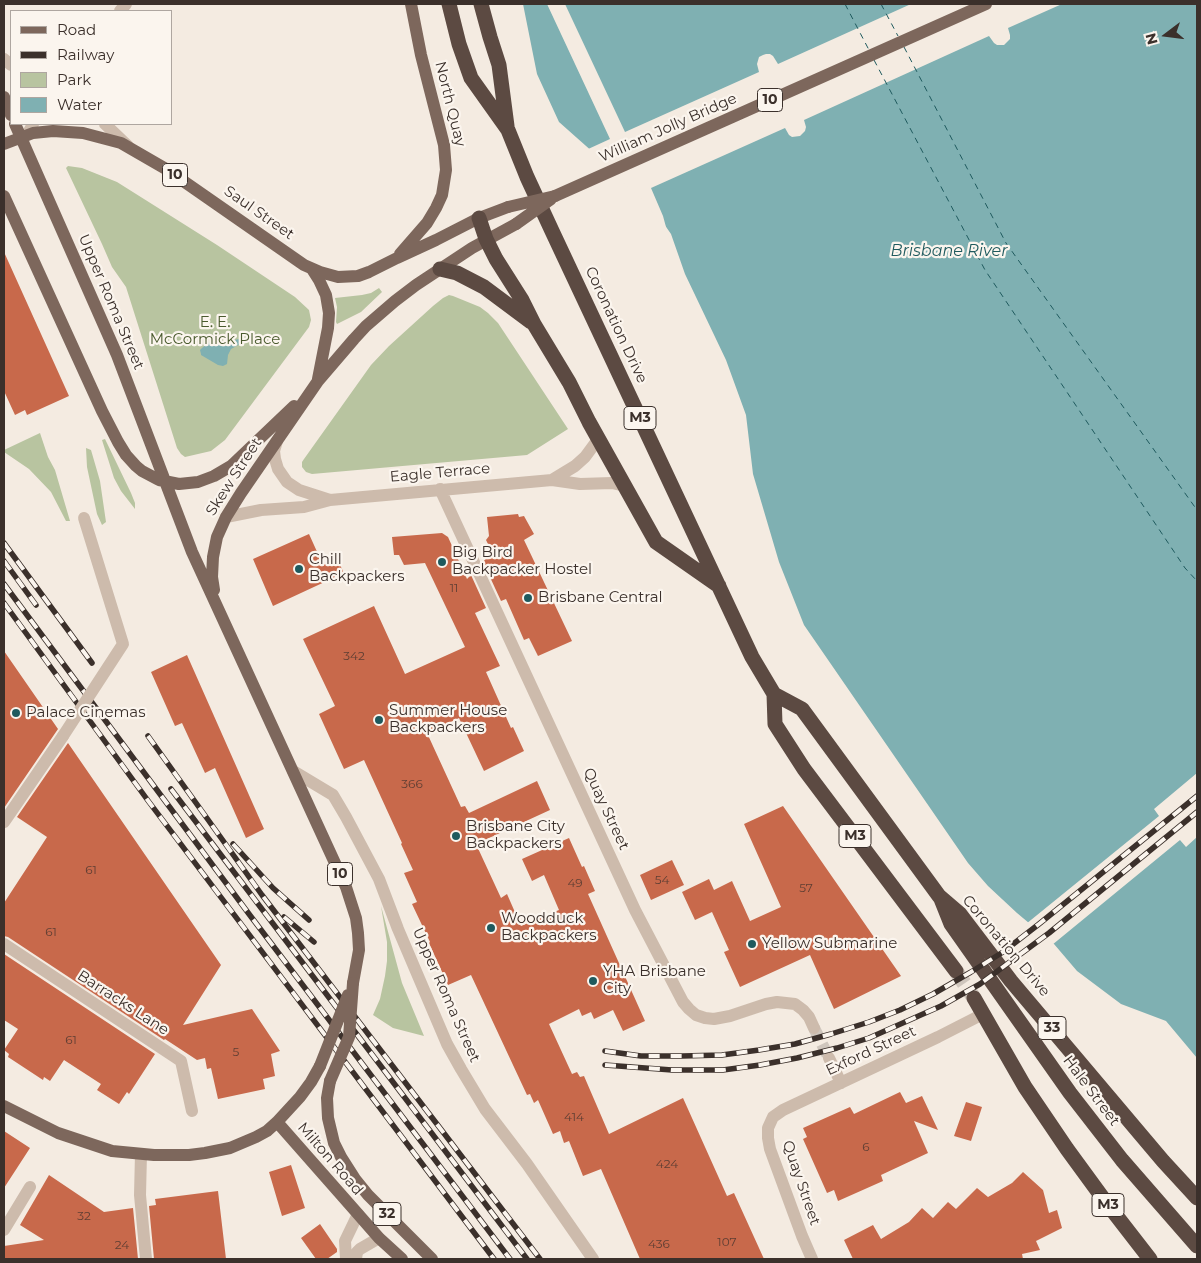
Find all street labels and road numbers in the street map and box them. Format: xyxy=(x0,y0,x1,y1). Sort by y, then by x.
street label: North Quay xyxy=(431,59,469,149)
road number: 10 xyxy=(758,88,782,112)
street label: William Jolly Bridge xyxy=(596,89,740,167)
road number: 10 xyxy=(162,164,188,186)
street label: Saul Street xyxy=(220,182,298,244)
street label: Upper Roma Street xyxy=(74,232,148,372)
street label: Coronation Drive xyxy=(581,264,651,386)
road number: M3 xyxy=(624,406,656,429)
street label: Skew Street xyxy=(202,435,266,519)
street label: Eagle Terrace xyxy=(389,460,491,486)
street label: Quay Street xyxy=(579,765,633,853)
road number: M3 xyxy=(839,824,871,848)
road number: 10 xyxy=(328,862,352,886)
street label: Coronation Drive xyxy=(958,892,1054,1000)
street label: Upper Roma Street xyxy=(408,925,484,1065)
street label: Barracks Lane xyxy=(74,967,172,1039)
road number: 33 xyxy=(1038,1016,1066,1040)
street label: Exford Street xyxy=(823,1022,919,1080)
street label: Hale Street xyxy=(1059,1052,1123,1130)
street label: Milton Road xyxy=(293,1119,367,1199)
street label: Quay Street xyxy=(778,1138,824,1228)
road number: M3 xyxy=(1092,1194,1124,1216)
road number: 32 xyxy=(373,1202,401,1226)

